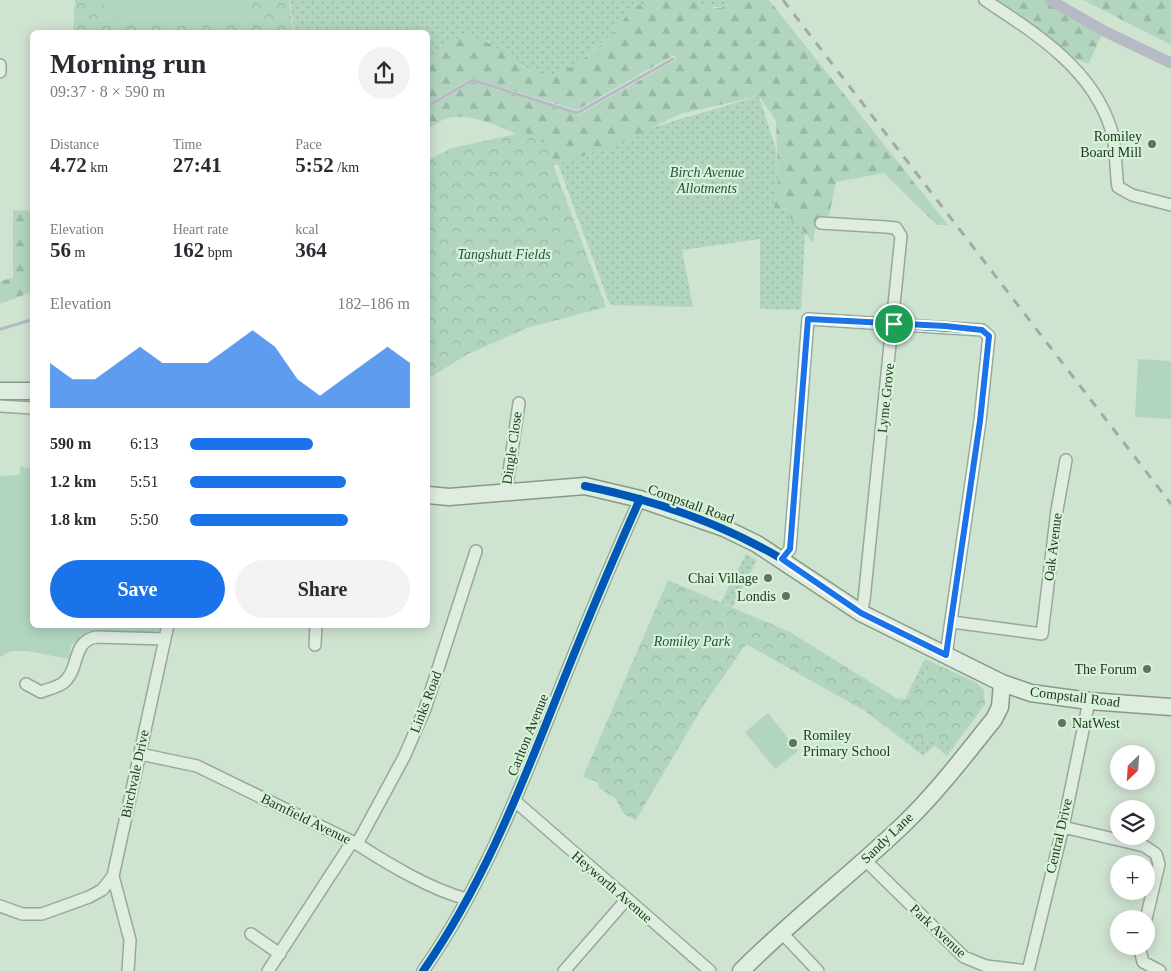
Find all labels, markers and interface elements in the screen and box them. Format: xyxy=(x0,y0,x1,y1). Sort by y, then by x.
button: share xyxy=(358,47,410,99)
text: Morning run xyxy=(50,48,206,79)
text: 09:37 · 8 × 590 m xyxy=(50,83,165,100)
place label: Romiley Board Mill xyxy=(1080,129,1142,160)
text: Distance xyxy=(50,137,99,152)
text: Time xyxy=(173,137,202,152)
text: Pace xyxy=(295,137,322,152)
marker: Romiley Board Mill xyxy=(1146,138,1158,150)
text: 4.72 xyxy=(50,153,87,177)
text: 27:41 xyxy=(173,153,222,177)
text: 5:52 xyxy=(295,153,334,177)
text: km xyxy=(87,160,108,175)
text: /km xyxy=(334,160,359,175)
park label: Birch Avenue Allotments xyxy=(670,165,744,196)
text: Elevation xyxy=(50,222,104,237)
text: Heart rate xyxy=(173,222,228,237)
text: kcal xyxy=(295,222,319,237)
text: 56 xyxy=(50,238,71,262)
text: 162 xyxy=(173,238,204,262)
text: 364 xyxy=(295,238,327,262)
text: m xyxy=(71,245,85,260)
text: bpm xyxy=(204,245,233,260)
park label: Tangshutt Fields xyxy=(457,247,551,262)
text: Elevation xyxy=(50,295,111,312)
text: 182–186 m xyxy=(338,295,410,312)
pin xyxy=(873,303,915,345)
icon: arrive xyxy=(880,310,908,338)
street label: Lyme Grove xyxy=(875,362,897,434)
street label: Dingle Close xyxy=(499,411,525,485)
text: 590 m xyxy=(50,435,91,452)
text: 6:13 xyxy=(130,435,158,452)
text: 1.2 km xyxy=(50,473,96,490)
text: 5:51 xyxy=(130,473,158,490)
street label: Compstall Road xyxy=(646,481,736,527)
text: 1.8 km xyxy=(50,511,96,528)
text: 5:50 xyxy=(130,511,158,528)
street label: Oak Avenue xyxy=(1041,512,1065,582)
button: Save xyxy=(50,560,225,618)
button: Share xyxy=(235,560,410,618)
place label: Chai Village xyxy=(688,571,758,586)
marker: Chai Village xyxy=(762,572,774,584)
place label: Londis xyxy=(737,589,776,604)
marker: Londis xyxy=(780,590,792,602)
park label: Romiley Park xyxy=(653,634,731,649)
place label: The Forum xyxy=(1074,662,1137,677)
marker: The Forum xyxy=(1141,663,1153,675)
street label: Links Road xyxy=(407,669,445,735)
street label: Compstall Road xyxy=(1029,684,1121,710)
street label: Carlton Avenue xyxy=(505,692,551,778)
place label: NatWest xyxy=(1072,716,1120,731)
marker: NatWest xyxy=(1056,717,1068,729)
place label: Romiley Primary School xyxy=(803,728,891,759)
street label: Birchvale Drive xyxy=(118,729,152,819)
marker: Romiley Primary School xyxy=(787,737,799,749)
north arrow xyxy=(1110,745,1155,790)
map controls xyxy=(1110,745,1155,955)
street label: Barnfield Avenue xyxy=(259,791,353,847)
street label: Central Drive xyxy=(1043,797,1075,875)
button: layers xyxy=(1110,800,1155,845)
street label: Sandy Lane xyxy=(858,810,916,866)
street label: Heyworth Avenue xyxy=(569,848,655,926)
button: + xyxy=(1110,855,1155,900)
street label: Park Avenue xyxy=(907,901,969,961)
button: − xyxy=(1110,910,1155,955)

